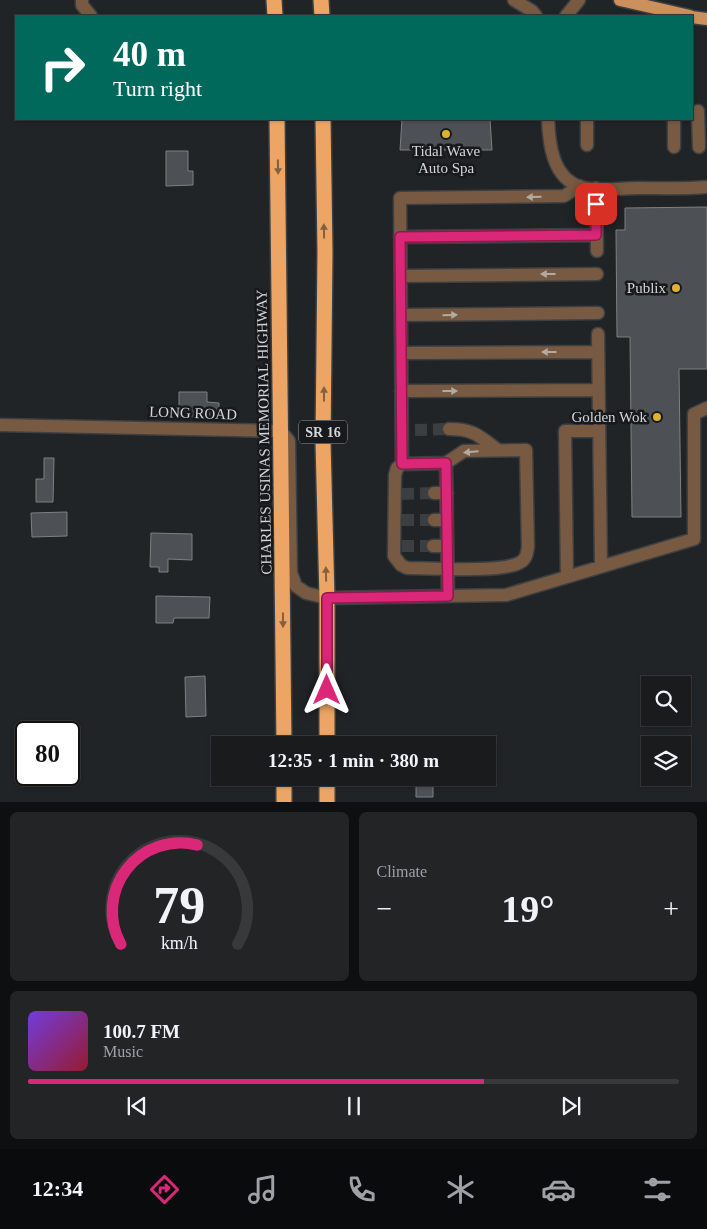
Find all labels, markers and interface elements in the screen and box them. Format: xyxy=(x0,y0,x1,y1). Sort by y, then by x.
icon: right xyxy=(30,35,95,100)
text: 40 m xyxy=(113,35,186,74)
text: Turn right xyxy=(113,76,202,101)
marker: Tidal Wave Auto Spa xyxy=(440,128,452,140)
place label: Tidal Wave Auto Spa xyxy=(412,143,481,176)
one-way arrow xyxy=(274,160,282,176)
pin xyxy=(575,183,617,225)
icon: arrive xyxy=(582,190,610,218)
one-way arrow xyxy=(526,193,542,201)
one-way arrow xyxy=(320,223,328,239)
one-way arrow xyxy=(540,270,556,278)
place label: Publix xyxy=(627,280,666,296)
marker: Publix xyxy=(670,282,682,294)
street label: CHARLES USINAS MEMORIAL HIGHWAY xyxy=(254,289,274,575)
one-way arrow xyxy=(442,311,458,319)
one-way arrow xyxy=(541,348,557,356)
one-way arrow xyxy=(320,386,328,402)
one-way arrow xyxy=(442,387,458,395)
street label: LONG ROAD xyxy=(149,403,237,423)
place label: Golden Wok xyxy=(571,409,647,425)
marker: Golden Wok xyxy=(651,411,663,423)
road number: SR 16 xyxy=(299,421,347,444)
one-way arrow xyxy=(462,448,478,456)
one-way arrow xyxy=(322,566,330,582)
one-way arrow xyxy=(279,612,287,628)
position arrow xyxy=(300,663,352,715)
map controls xyxy=(641,676,691,786)
button: search xyxy=(641,676,691,726)
speed limit sign: 80 xyxy=(15,721,80,786)
button: layers xyxy=(641,736,691,786)
text: 12:35 · 1 min · 380 m xyxy=(268,750,439,771)
text: Climate xyxy=(377,863,427,880)
text: 79 xyxy=(153,877,205,934)
text: 19° xyxy=(501,888,554,930)
text: − xyxy=(377,893,392,924)
text: + xyxy=(663,893,679,924)
text: km/h xyxy=(161,933,198,953)
text: 100.7 FM xyxy=(103,1021,180,1042)
text: Music xyxy=(103,1043,143,1060)
icon: previous xyxy=(123,1092,151,1120)
icon: pause xyxy=(340,1092,368,1120)
icon: next xyxy=(557,1092,585,1120)
icon: directions xyxy=(147,1172,182,1207)
icon: music xyxy=(245,1172,280,1207)
icon: phone xyxy=(344,1172,379,1207)
icon: climate xyxy=(443,1172,478,1207)
icon: car xyxy=(541,1172,576,1207)
icon: filters xyxy=(640,1172,675,1207)
text: 12:34 xyxy=(32,1176,83,1201)

